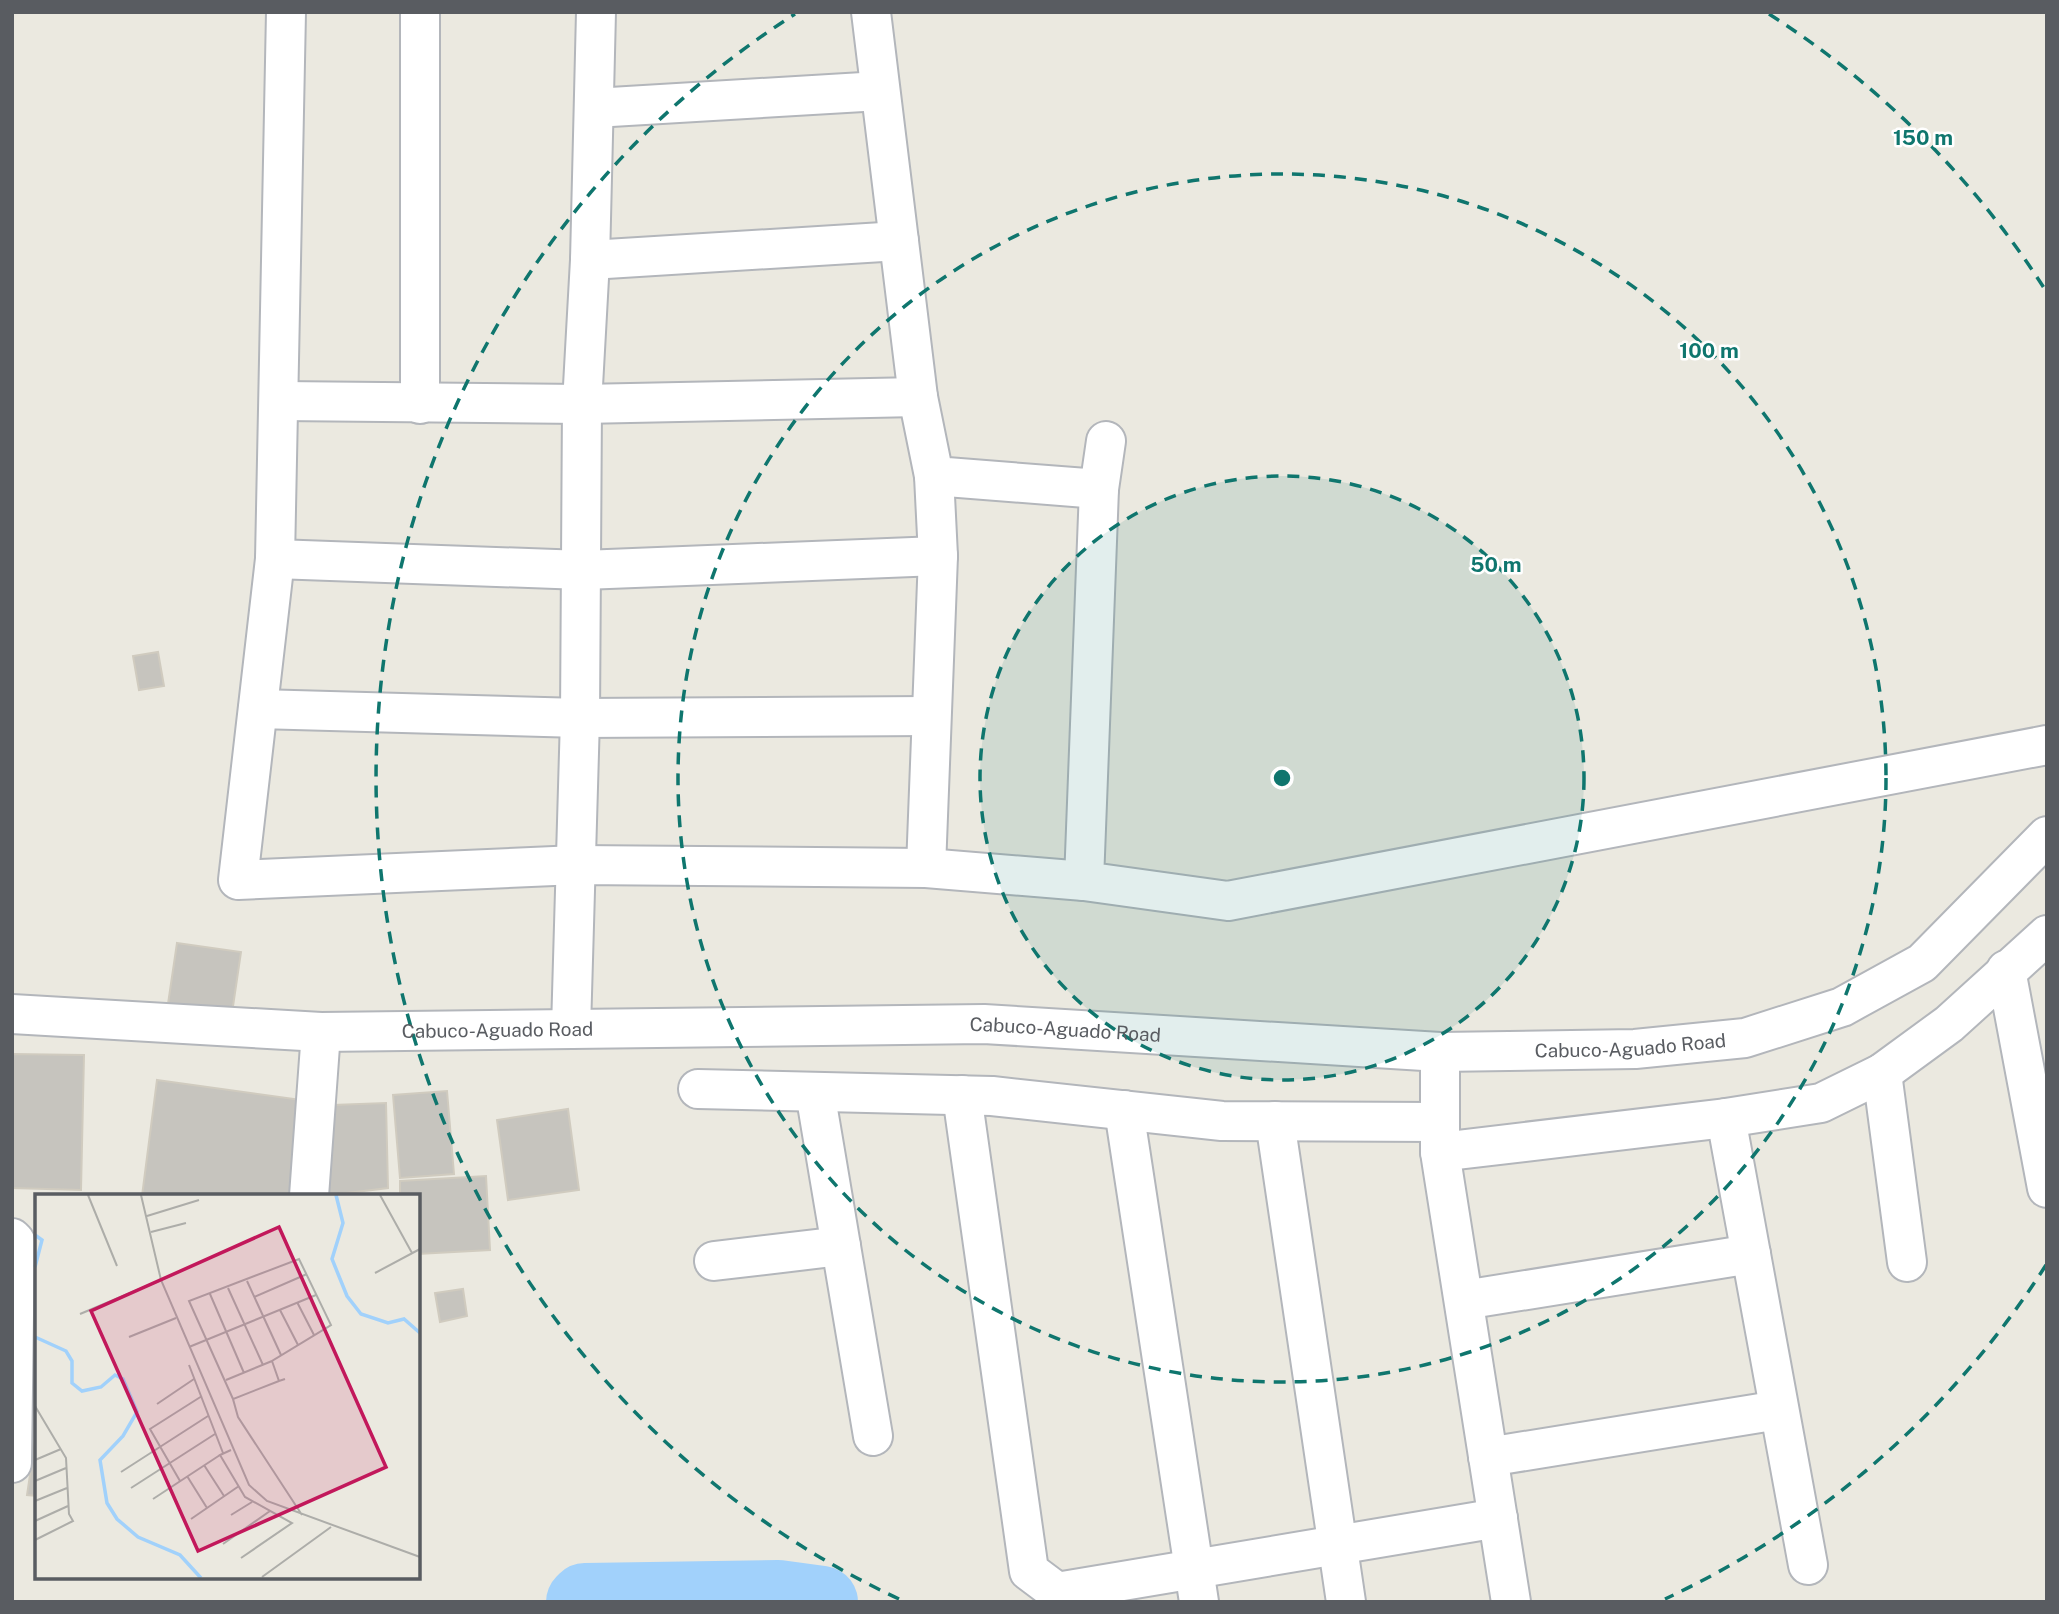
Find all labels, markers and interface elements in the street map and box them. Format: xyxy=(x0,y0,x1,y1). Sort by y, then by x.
text: 150 m xyxy=(1893,125,1953,150)
text: 100 m xyxy=(1679,338,1739,363)
text: 50 m xyxy=(1470,552,1522,577)
centre of rings xyxy=(1270,766,1294,790)
street label: Cabuco-Aguado Road xyxy=(969,1013,1162,1046)
street label: Cabuco-Aguado Road xyxy=(402,1018,593,1042)
street label: Cabuco-Aguado Road xyxy=(1535,1029,1727,1062)
inset map xyxy=(35,1194,420,1579)

